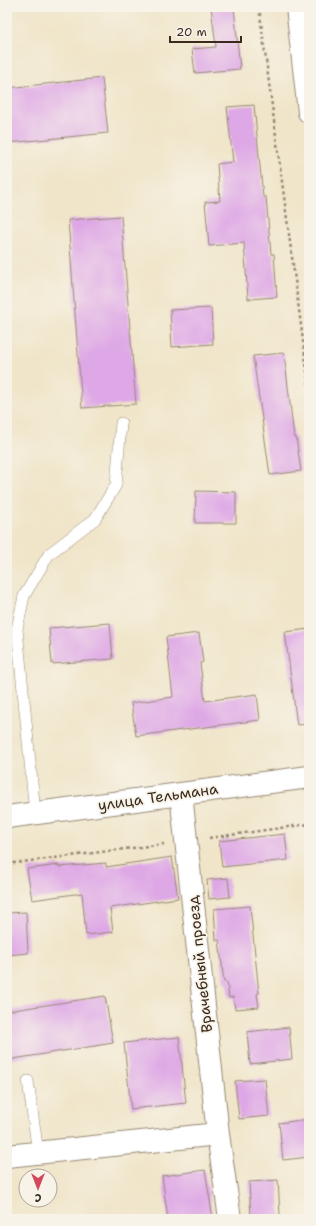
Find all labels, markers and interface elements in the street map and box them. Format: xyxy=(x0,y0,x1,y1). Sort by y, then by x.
scale bar xyxy=(170,18,241,44)
text: 20 m xyxy=(176,24,207,40)
street label: улица Тельмана xyxy=(97,779,220,815)
street label: Врачебный проезд xyxy=(183,894,217,1034)
north arrow xyxy=(18,1168,58,1208)
text: С xyxy=(34,1190,41,1205)

